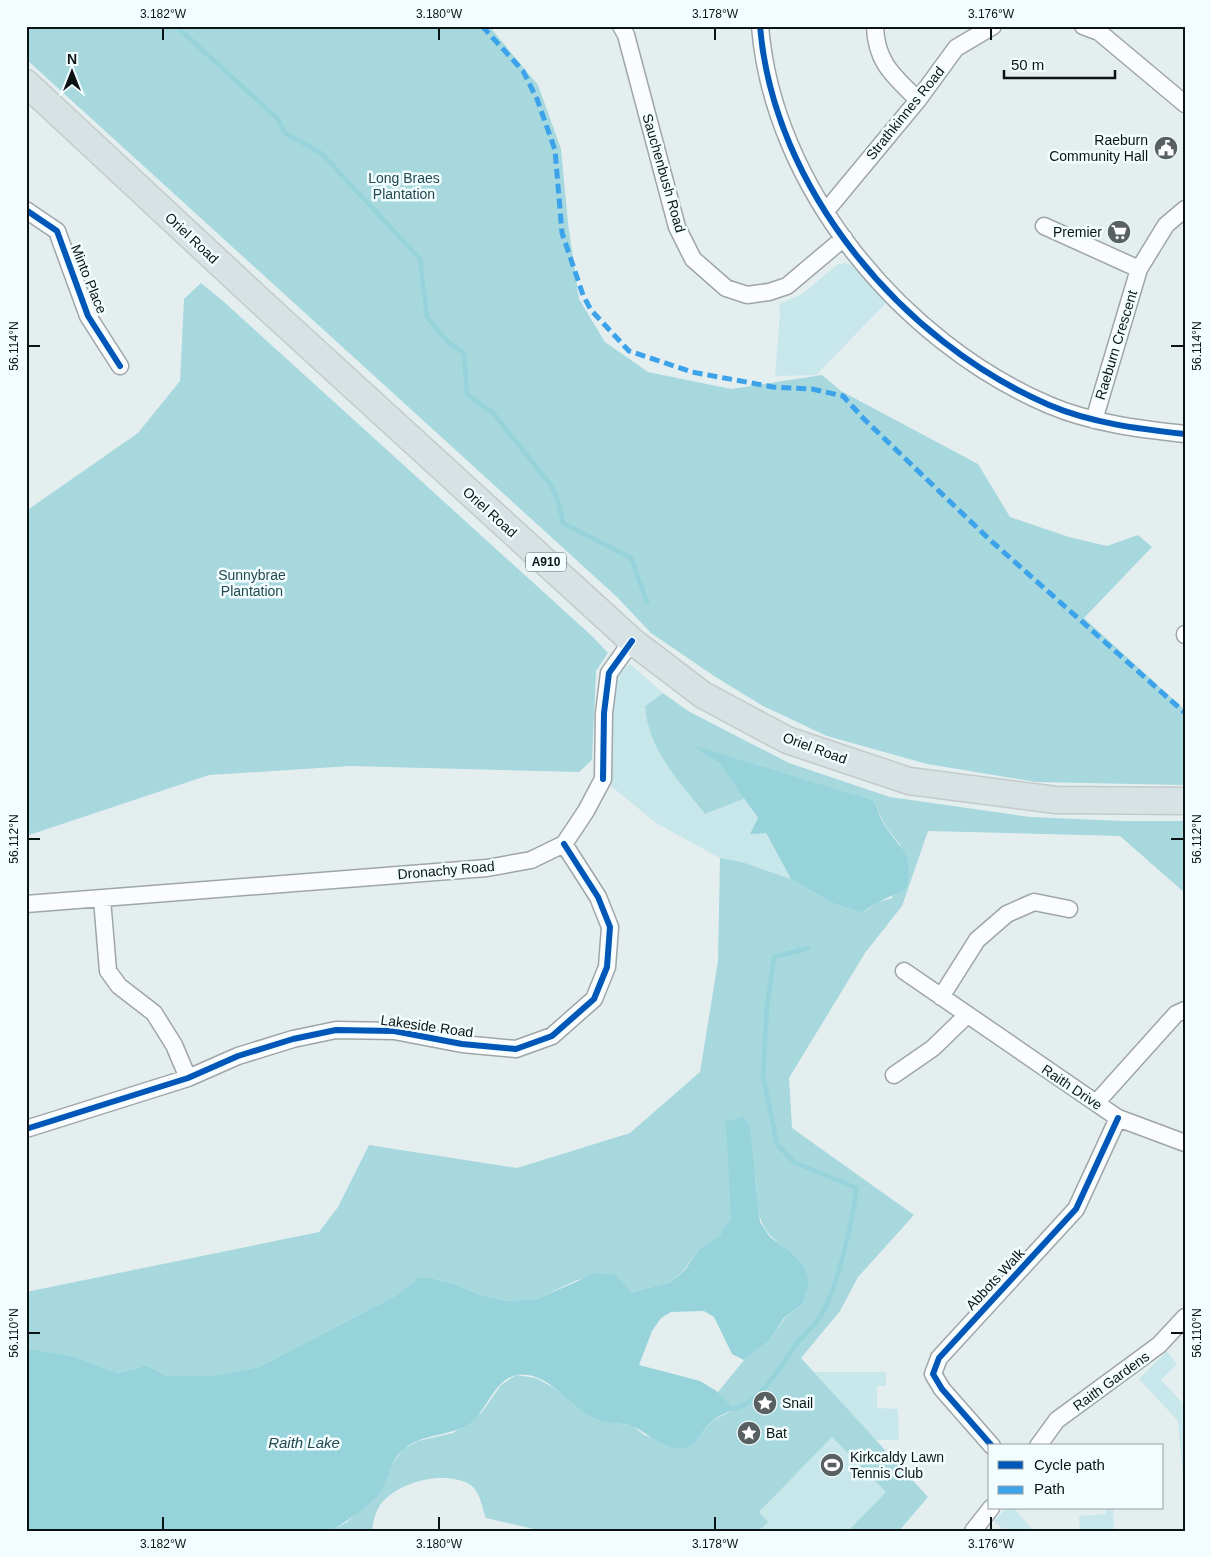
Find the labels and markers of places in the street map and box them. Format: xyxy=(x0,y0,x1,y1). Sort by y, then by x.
place label: Raeburn Community Hall xyxy=(1049,132,1148,164)
public building icon: Raeburn Community Hall xyxy=(1153,135,1179,161)
supermarket icon: Premier xyxy=(1106,219,1132,245)
place label: Premier xyxy=(1053,224,1102,240)
place icon: Snail xyxy=(752,1390,778,1416)
place label: Snail xyxy=(782,1395,813,1411)
place icon: Bat xyxy=(736,1420,762,1446)
place label: Bat xyxy=(766,1425,787,1441)
place label: Kirkcaldy Lawn Tennis Club xyxy=(850,1449,944,1481)
sports icon: Kirkcaldy Lawn Tennis Club xyxy=(819,1452,845,1478)

